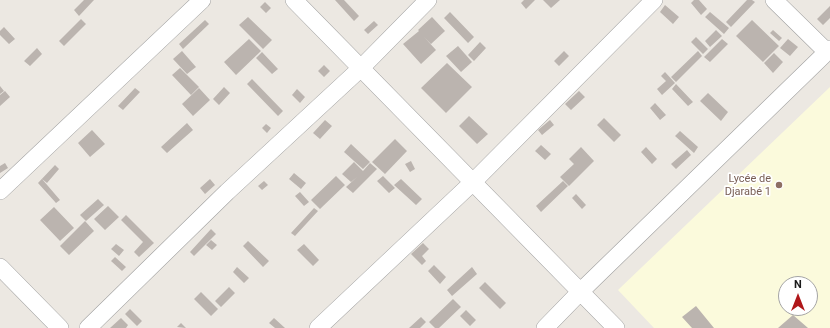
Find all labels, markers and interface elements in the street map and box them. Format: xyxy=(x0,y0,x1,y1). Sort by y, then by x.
place label: Lycée de Djarabé 1 xyxy=(725,172,771,198)
marker: Lycée de Djarabé 1 xyxy=(774,180,784,190)
north arrow xyxy=(778,276,818,316)
text: N xyxy=(794,278,802,291)

